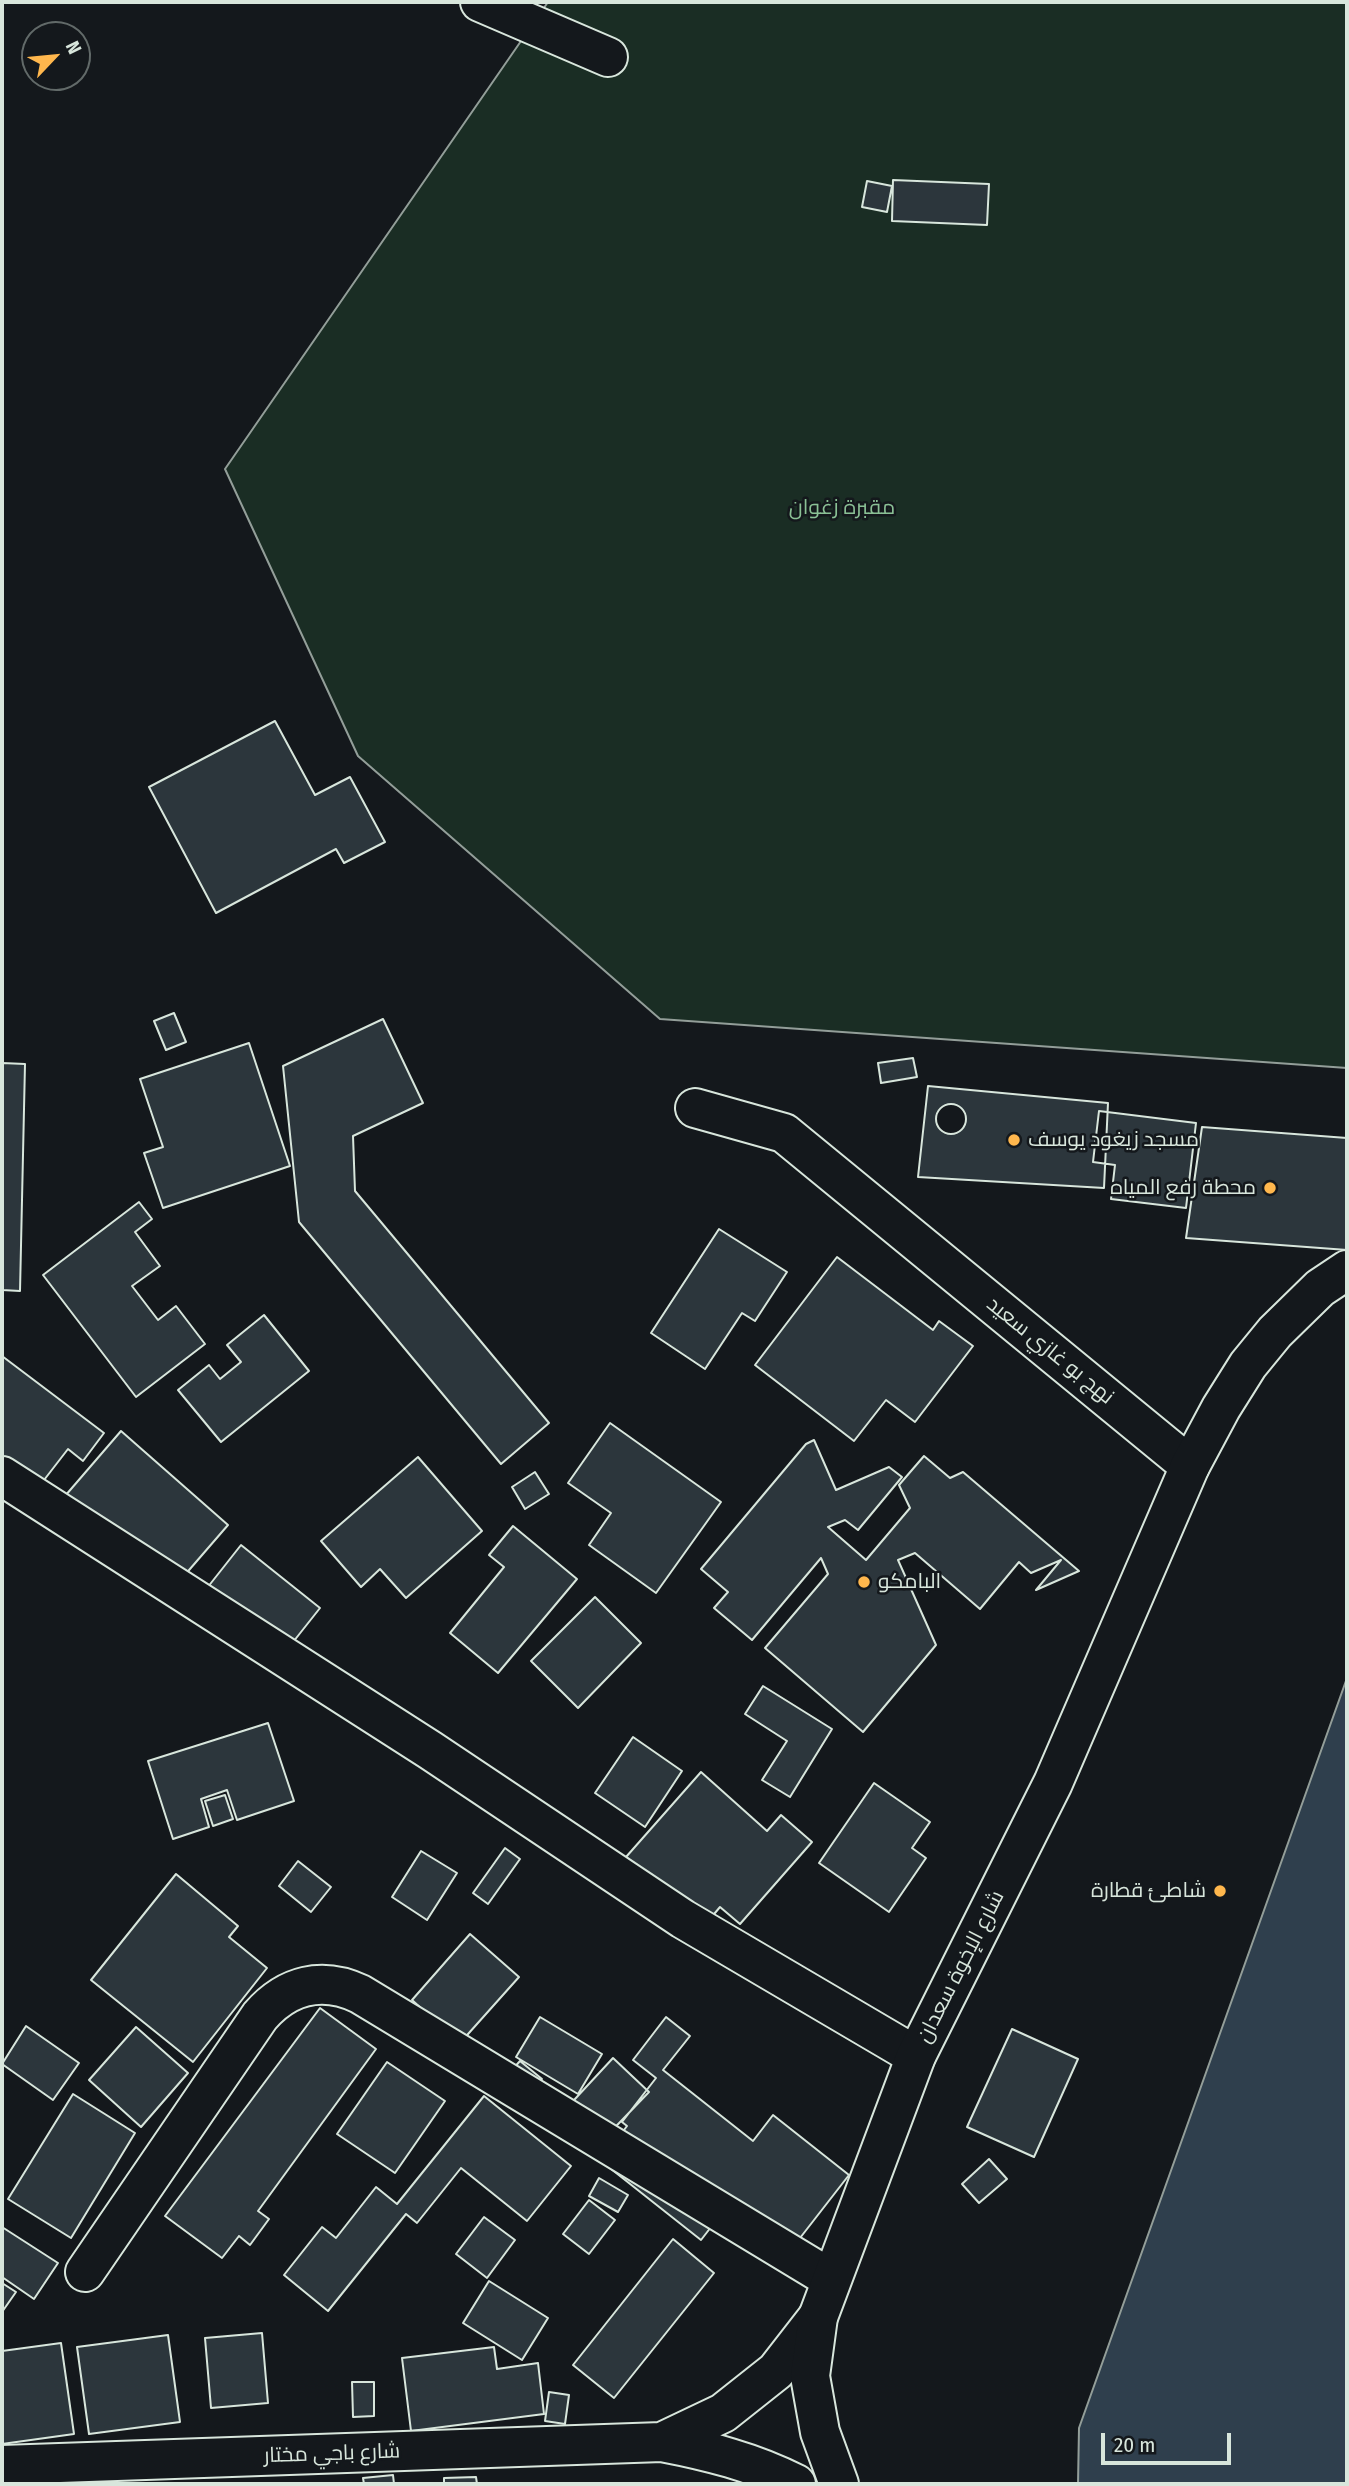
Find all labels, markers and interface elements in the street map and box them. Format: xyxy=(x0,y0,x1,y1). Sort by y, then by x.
north arrow xyxy=(21,21,91,91)
text: N xyxy=(61,37,86,58)
park label: مقبرة زغوان xyxy=(789,495,895,521)
place label: مسجد زيغود يوسف xyxy=(1028,1127,1199,1153)
marker: مسجد زيغود يوسف xyxy=(1006,1132,1022,1148)
place label: محطة رفع المياه xyxy=(1110,1175,1256,1201)
marker: محطة رفع المياه xyxy=(1262,1180,1278,1196)
street label: نهج بو غازي سعيد xyxy=(981,1292,1119,1410)
place label: البامكو xyxy=(878,1569,941,1595)
marker: البامكو xyxy=(856,1574,872,1590)
place label: شاطئ قطارة xyxy=(1091,1878,1206,1904)
marker: شاطئ قطارة xyxy=(1212,1883,1228,1899)
street label: شارع الإخوة سعدان xyxy=(912,1887,1010,2047)
scale bar xyxy=(1104,2420,1234,2464)
text: 20 m xyxy=(1114,2432,1155,2458)
street label: شارع باجي مختار xyxy=(263,2439,401,2469)

